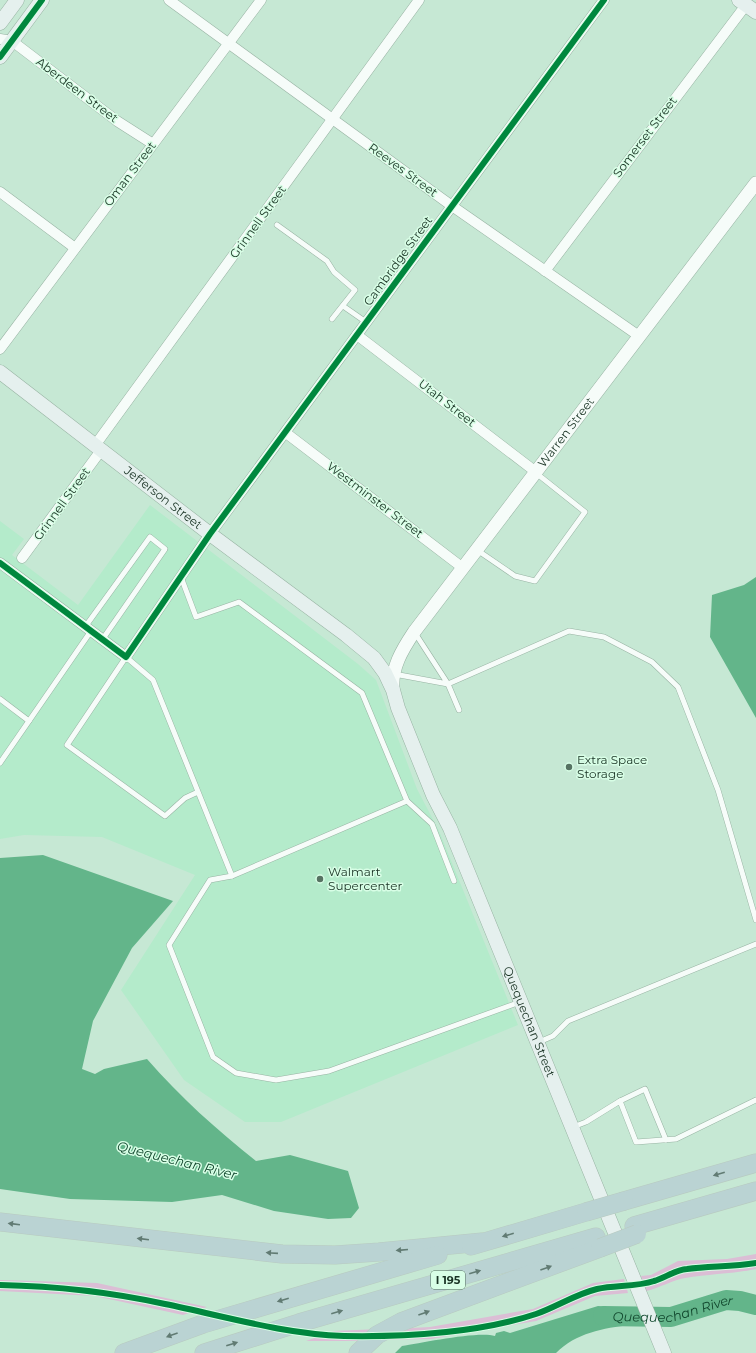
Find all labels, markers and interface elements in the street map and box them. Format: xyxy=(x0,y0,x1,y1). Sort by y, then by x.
street label: Aberdeen Street xyxy=(33,54,121,125)
street label: Somerset Street xyxy=(609,93,680,180)
street label: Oman Street xyxy=(100,138,159,209)
street label: Reeves Street xyxy=(366,139,441,200)
street label: Grinnell Street xyxy=(226,182,289,261)
street label: Cambridge Street xyxy=(360,213,435,309)
street label: Utah Street xyxy=(416,376,479,430)
street label: Warren Street xyxy=(534,394,597,470)
street label: Westminster Street xyxy=(324,458,427,541)
street label: Jefferson Street xyxy=(121,462,205,532)
street label: Grinnell Street xyxy=(30,464,93,543)
place label: Extra Space Storage xyxy=(577,752,647,781)
marker: Extra Space Storage xyxy=(564,762,574,772)
place label: Walmart Supercenter xyxy=(328,864,402,893)
marker: Walmart Supercenter xyxy=(315,874,325,884)
street label: Quequechan Street xyxy=(500,964,559,1079)
water label: Quequechan River xyxy=(116,1137,239,1183)
one-way arrow xyxy=(712,1171,724,1177)
one-way arrow xyxy=(8,1221,20,1227)
one-way arrow xyxy=(502,1232,514,1238)
one-way arrow xyxy=(137,1236,149,1242)
one-way arrow xyxy=(396,1247,408,1254)
one-way arrow xyxy=(266,1250,278,1256)
one-way arrow xyxy=(540,1264,552,1270)
one-way arrow xyxy=(470,1269,482,1275)
road number: I 195 xyxy=(431,1271,465,1289)
water label: Quequechan River xyxy=(612,1292,734,1325)
one-way arrow xyxy=(277,1297,289,1303)
one-way arrow xyxy=(331,1309,343,1315)
one-way arrow xyxy=(418,1310,430,1316)
one-way arrow xyxy=(166,1332,178,1338)
one-way arrow xyxy=(226,1341,238,1347)

